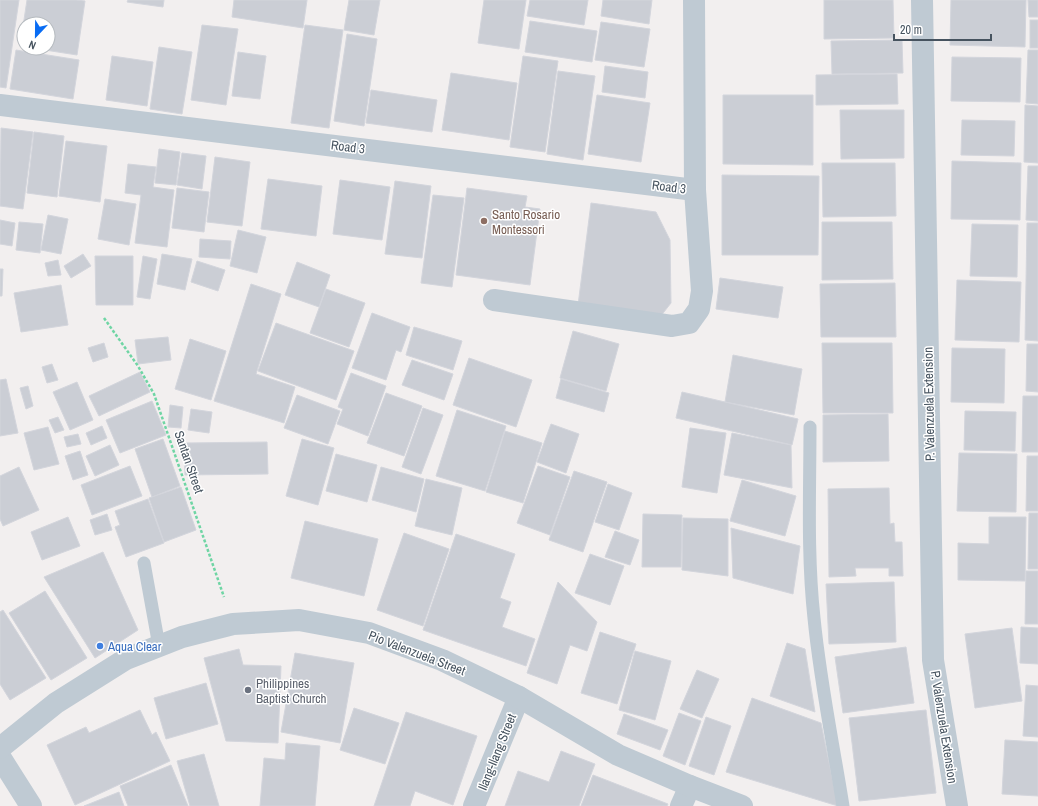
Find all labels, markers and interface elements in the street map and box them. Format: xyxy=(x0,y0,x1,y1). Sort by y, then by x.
north arrow xyxy=(16,16,56,56)
scale bar xyxy=(894,16,991,42)
text: 20 m xyxy=(900,22,922,38)
text: N xyxy=(27,38,38,53)
street label: Road 3 xyxy=(330,136,366,158)
street label: Road 3 xyxy=(651,176,687,198)
place label: Santo Rosario Montessori xyxy=(492,206,560,238)
marker: Santo Rosario Montessori xyxy=(479,216,489,226)
street label: P. Valenzuela Extension xyxy=(920,347,938,461)
street label: Santan Street xyxy=(170,428,208,496)
street label: Pio Valenzuela Street xyxy=(366,627,468,679)
place label: Aqua Clear xyxy=(107,638,162,655)
marker: Aqua Clear xyxy=(95,641,105,651)
street label: P. Valenzuela Extension xyxy=(927,669,961,785)
place label: Philippines Baptist Church xyxy=(256,675,327,707)
marker: Philippines Baptist Church xyxy=(243,685,253,695)
street label: Ilang-Ilang Street xyxy=(474,711,520,793)

